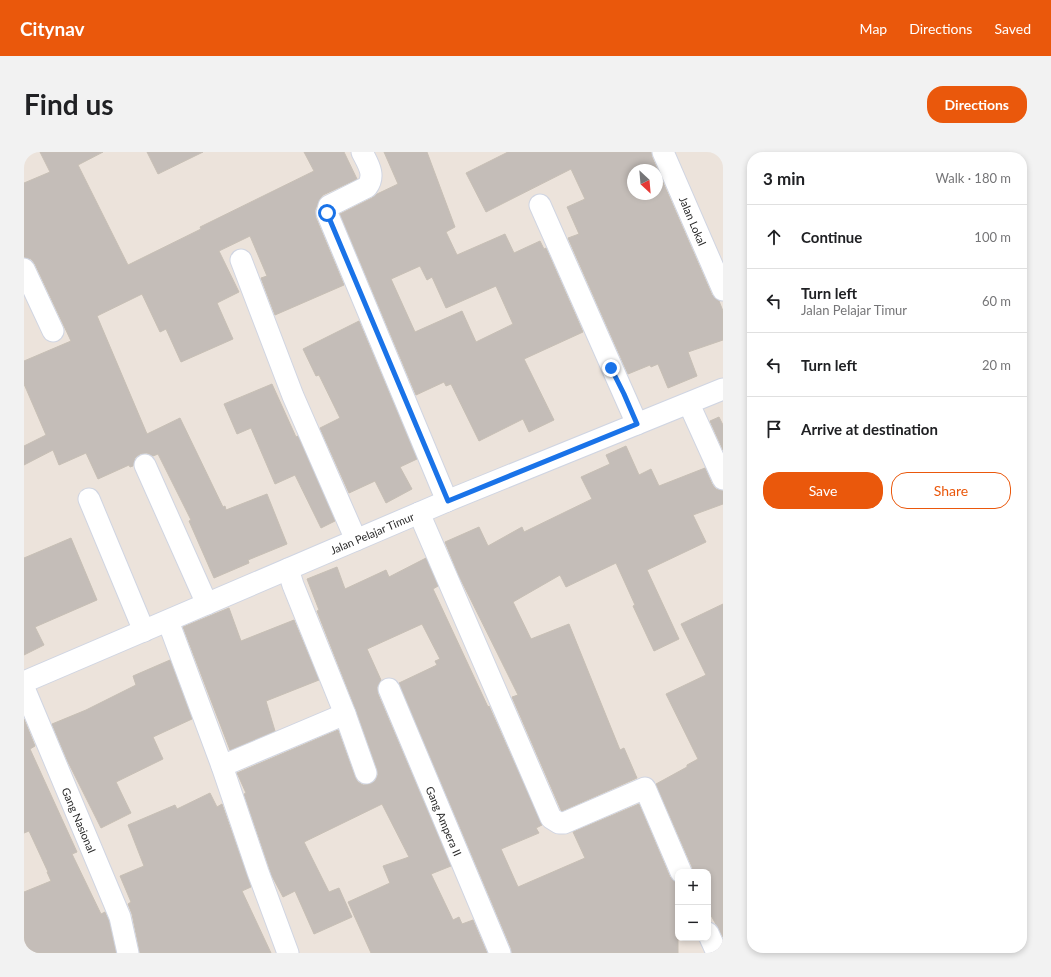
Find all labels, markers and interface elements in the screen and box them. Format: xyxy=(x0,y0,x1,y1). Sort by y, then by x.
text: Citynav xyxy=(20,17,85,40)
text: Map xyxy=(860,20,887,37)
text: Directions xyxy=(909,20,972,37)
text: Saved xyxy=(994,20,1031,37)
button: Directions xyxy=(927,86,1027,123)
text: Find us xyxy=(24,87,114,121)
north arrow xyxy=(627,164,663,200)
text: 3 min xyxy=(763,168,805,189)
text: Walk · 180 m xyxy=(935,170,1011,186)
street label: Jalan Lokal xyxy=(677,194,709,248)
route start xyxy=(318,204,336,222)
icon: ahead xyxy=(763,226,785,248)
text: Continue xyxy=(801,228,862,246)
text: 100 m xyxy=(974,229,1011,245)
text: Turn left xyxy=(801,284,857,302)
icon: left xyxy=(763,290,785,312)
text: 60 m xyxy=(982,293,1011,309)
text: Jalan Pelajar Timur xyxy=(801,302,907,318)
icon: left xyxy=(763,354,785,376)
text: Turn left xyxy=(801,356,857,374)
text: 20 m xyxy=(982,357,1011,373)
route end xyxy=(602,359,620,377)
icon: arrive xyxy=(763,418,785,440)
text: Arrive at destination xyxy=(801,420,938,438)
button: Save xyxy=(763,472,883,509)
button: Share xyxy=(891,472,1011,509)
street label: Jalan Pelajar Timur xyxy=(328,509,416,557)
street label: Gang Ampera II xyxy=(423,784,465,858)
street label: Gang Nasional xyxy=(59,785,99,855)
map controls xyxy=(675,869,711,941)
button: + xyxy=(675,869,711,905)
button: − xyxy=(675,905,711,941)

